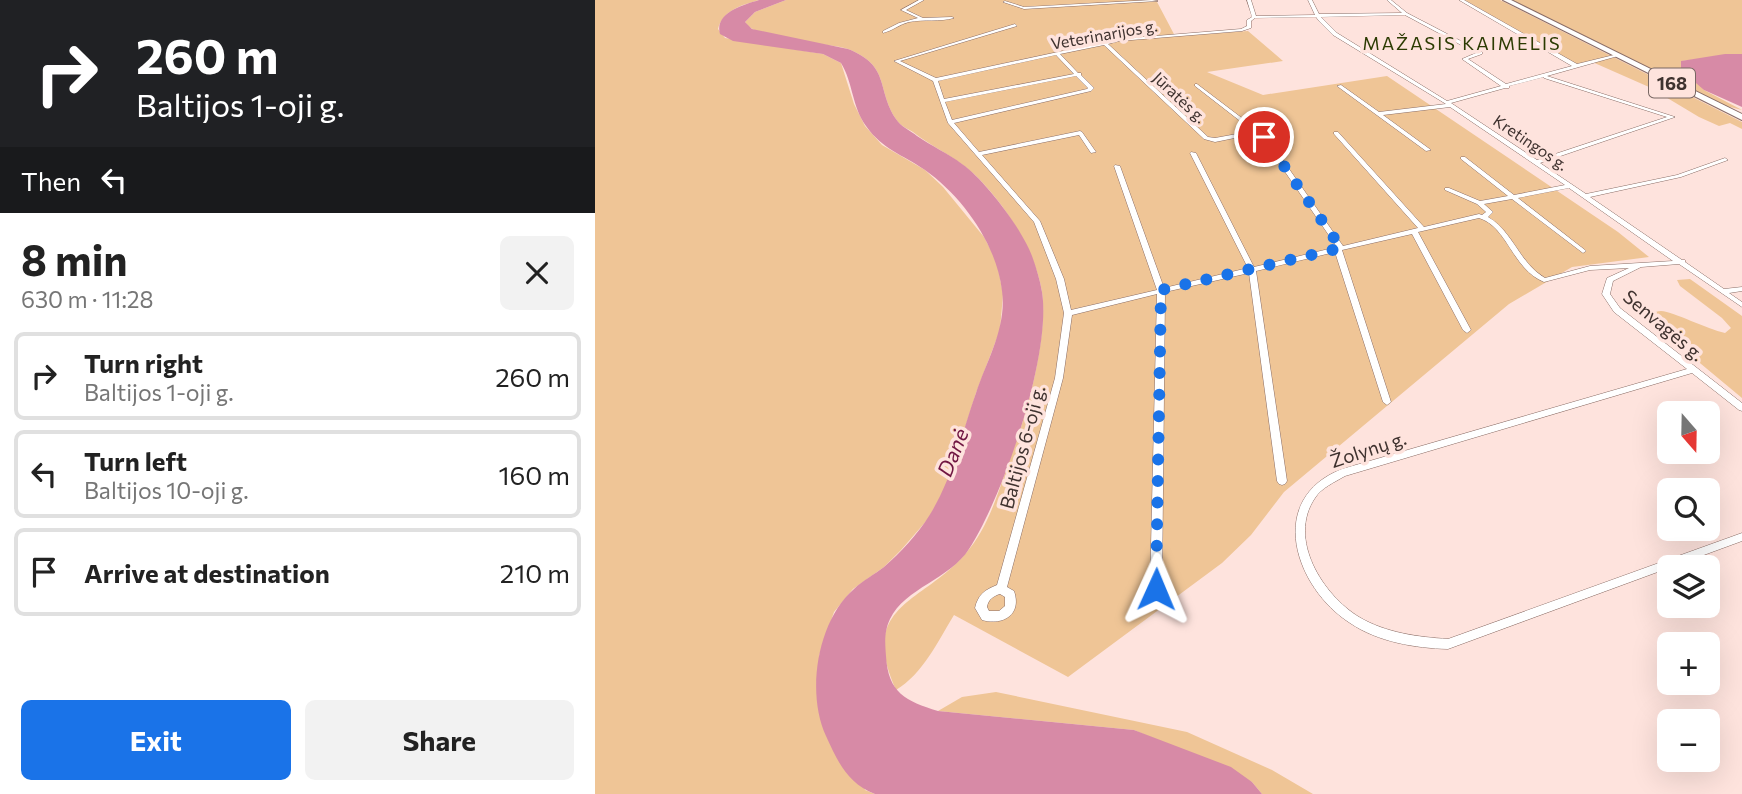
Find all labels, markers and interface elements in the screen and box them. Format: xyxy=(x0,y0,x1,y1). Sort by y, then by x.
street label: Veterinarijos g. xyxy=(1049,15,1159,53)
text: 260 m xyxy=(136,24,278,84)
icon: right xyxy=(21,28,112,119)
district label: MAŽASIS KAIMELIS xyxy=(1362,32,1562,54)
street label: Jūratės g. xyxy=(1149,68,1211,126)
road number: 168 xyxy=(1649,68,1695,98)
text: Baltijos 1-oji g. xyxy=(136,84,344,124)
pin xyxy=(1234,107,1294,167)
street label: Kretingos g. xyxy=(1490,110,1572,174)
icon: arrive xyxy=(1245,118,1283,156)
icon: left xyxy=(95,161,133,199)
text: Then xyxy=(21,165,81,196)
text: 8 min xyxy=(21,233,128,285)
button: close xyxy=(500,236,574,310)
text: 630 m · 11:28 xyxy=(21,285,153,313)
street label: Senvagės g. xyxy=(1619,285,1709,365)
text: Turn right xyxy=(84,347,203,378)
icon: right xyxy=(25,357,63,395)
text: 260 m xyxy=(495,361,570,392)
text: Baltijos 1-oji g. xyxy=(84,378,234,406)
street label: Baltijos 6-oji g. xyxy=(994,383,1050,511)
north arrow xyxy=(1657,401,1720,464)
map controls xyxy=(1657,401,1720,772)
water label: Danė xyxy=(931,424,973,480)
street label: Žolynų g. xyxy=(1327,426,1409,472)
text: Turn left xyxy=(84,445,187,476)
icon: left xyxy=(25,455,63,493)
text: 160 m xyxy=(498,459,570,490)
text: Baltijos 10-oji g. xyxy=(84,476,249,504)
button: search xyxy=(1657,478,1720,541)
position arrow xyxy=(1119,552,1193,626)
icon: arrive xyxy=(25,553,63,591)
button: layers xyxy=(1657,555,1720,618)
text: Arrive at destination xyxy=(84,557,330,588)
text: 210 m xyxy=(500,557,570,588)
button: + xyxy=(1657,632,1720,695)
button: Exit xyxy=(21,700,291,780)
button: Share xyxy=(305,700,574,780)
button: − xyxy=(1657,709,1720,772)

